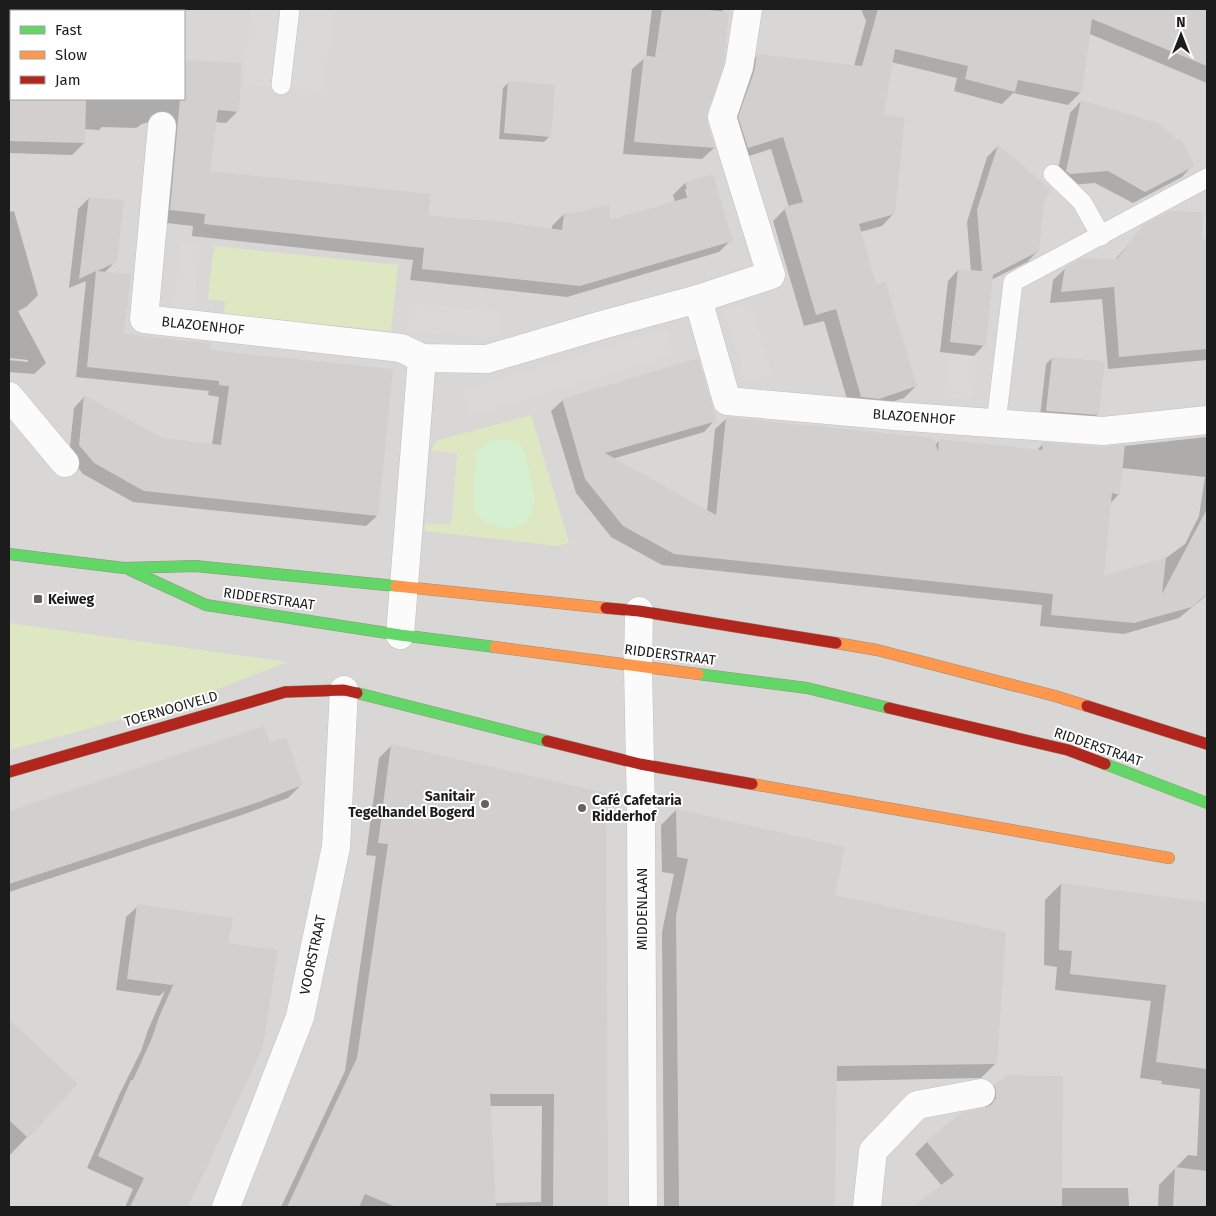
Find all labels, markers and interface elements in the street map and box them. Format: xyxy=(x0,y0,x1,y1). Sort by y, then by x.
legend xyxy=(10,10,185,100)
north arrow xyxy=(1156,10,1206,60)
text: N xyxy=(1176,14,1186,31)
text: Fast xyxy=(55,21,82,39)
text: Slow xyxy=(55,46,87,64)
text: Jam xyxy=(55,71,81,89)
street label: BLAZOENHOF xyxy=(161,313,245,339)
street label: BLAZOENHOF xyxy=(872,406,956,428)
street label: RIDDERSTRAAT xyxy=(222,584,317,614)
place label: Keiweg xyxy=(48,591,94,608)
marker: Keiweg xyxy=(32,593,44,605)
street label: RIDDERSTRAAT xyxy=(623,641,717,669)
street label: TOERNOOIVELD xyxy=(122,687,220,731)
street label: RIDDERSTRAAT xyxy=(1052,724,1145,770)
place label: Sanitair Tegelhandel Bogerd xyxy=(348,788,475,821)
place label: Café Cafetaria Ridderhof xyxy=(592,792,682,825)
marker: Sanitair Tegelhandel Bogerd xyxy=(479,798,491,810)
marker: Café Cafetaria Ridderhof xyxy=(576,802,588,814)
street label: MIDDENLAAN xyxy=(634,868,651,950)
street label: VOORSTRAAT xyxy=(296,913,330,996)

